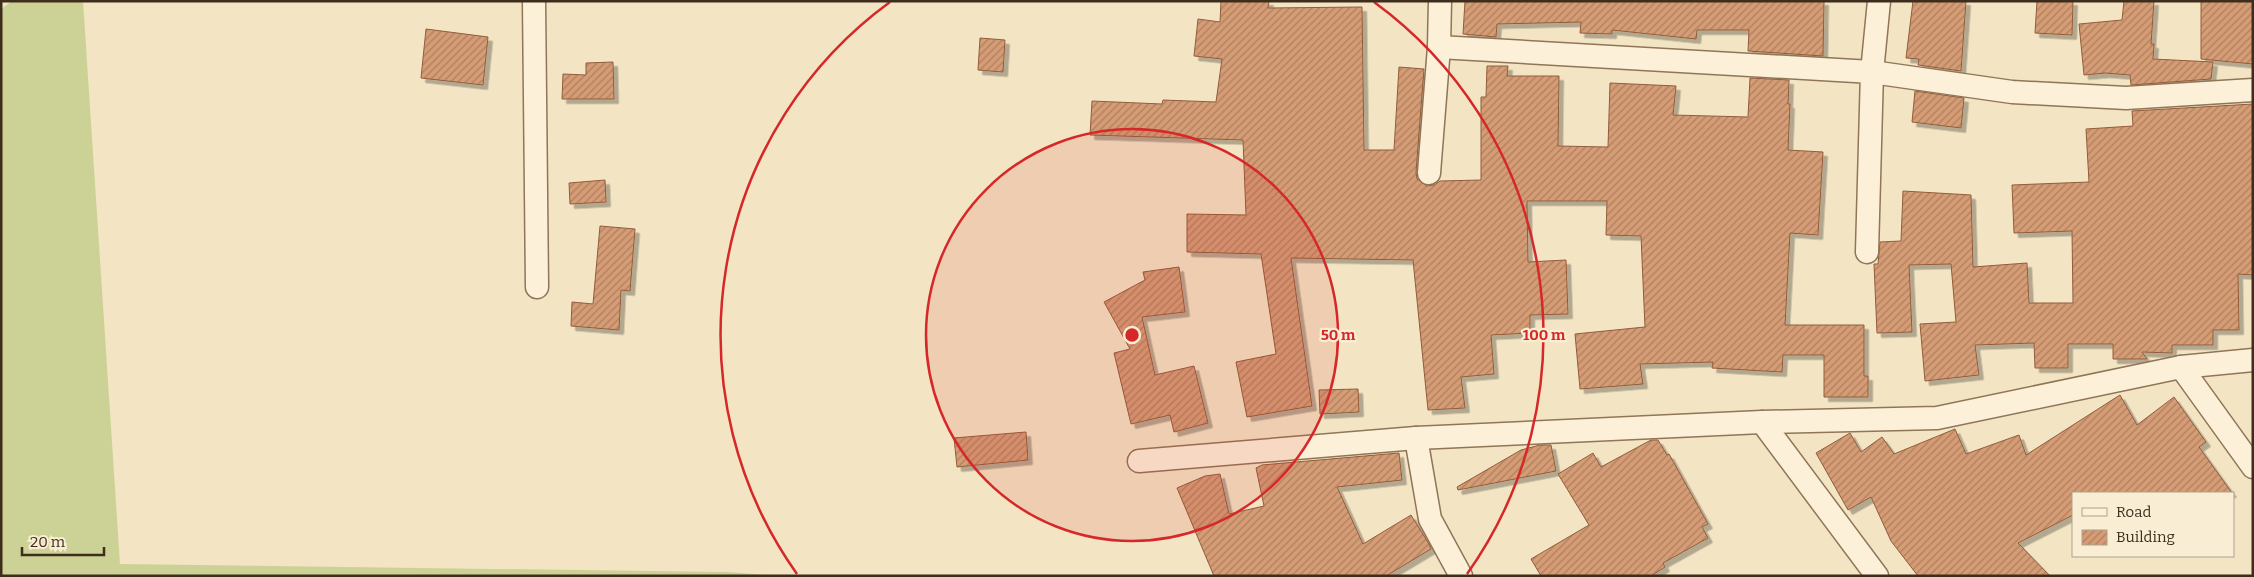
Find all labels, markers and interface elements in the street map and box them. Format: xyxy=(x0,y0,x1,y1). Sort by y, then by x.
centre of rings xyxy=(1123,326,1141,344)
text: 50 m xyxy=(1321,326,1356,344)
text: 100 m xyxy=(1523,326,1566,344)
legend xyxy=(2072,492,2234,557)
text: Road xyxy=(2116,503,2151,521)
scale bar xyxy=(22,524,105,556)
text: Building xyxy=(2116,528,2175,546)
text: 20 m xyxy=(30,533,66,551)

